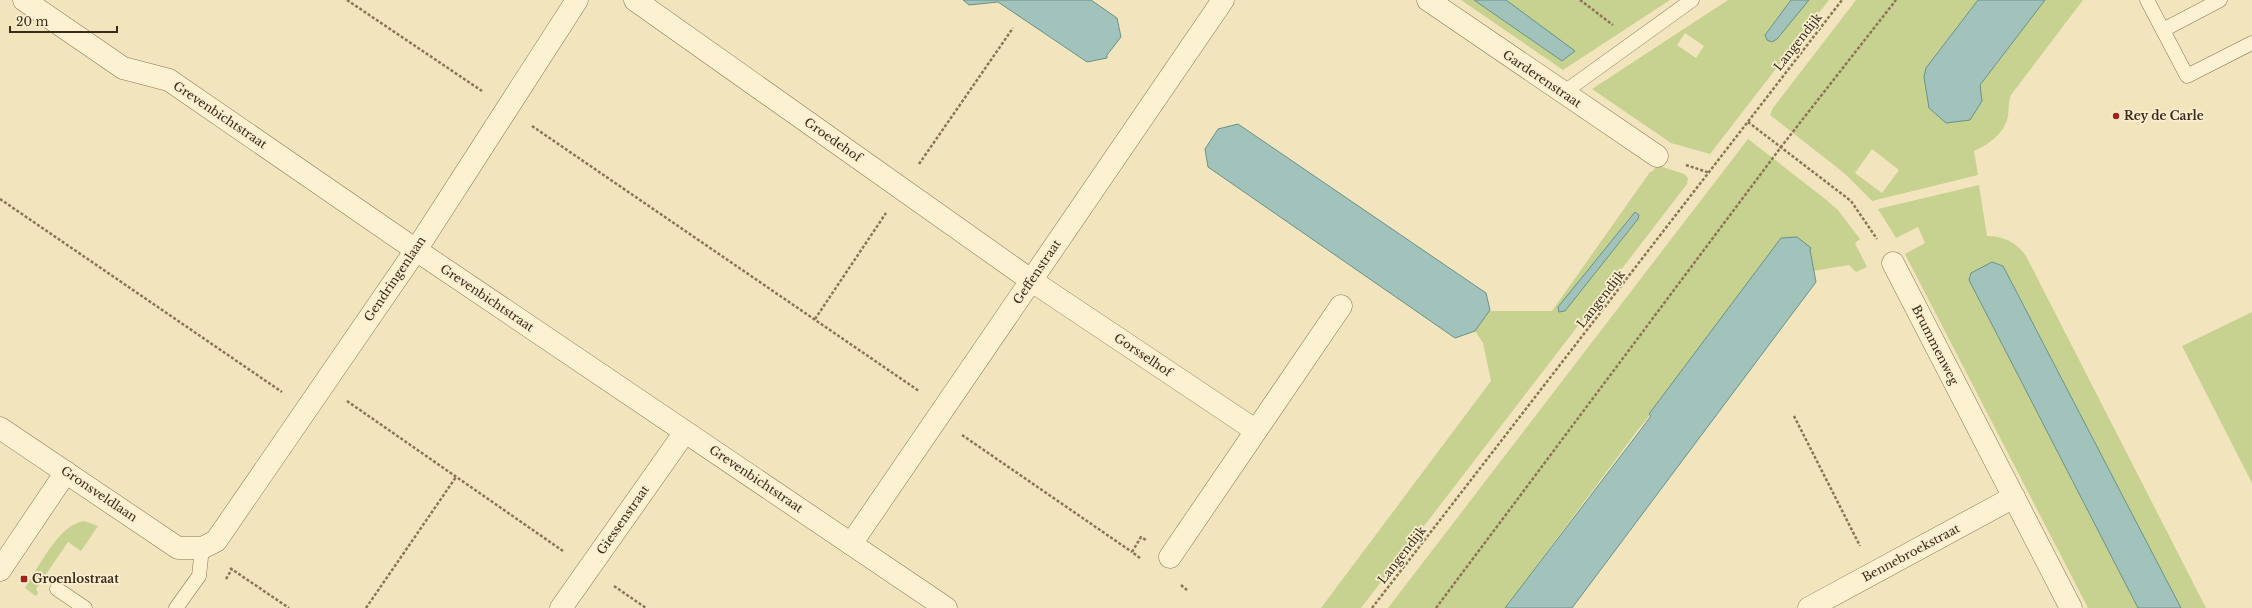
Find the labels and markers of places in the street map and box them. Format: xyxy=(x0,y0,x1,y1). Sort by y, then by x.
place label: Rey de Carle xyxy=(2124,108,2204,123)
marker: Rey de Carle xyxy=(2111,111,2121,121)
place label: Groenlostraat xyxy=(32,571,119,586)
marker: Groenlostraat xyxy=(19,574,29,584)

